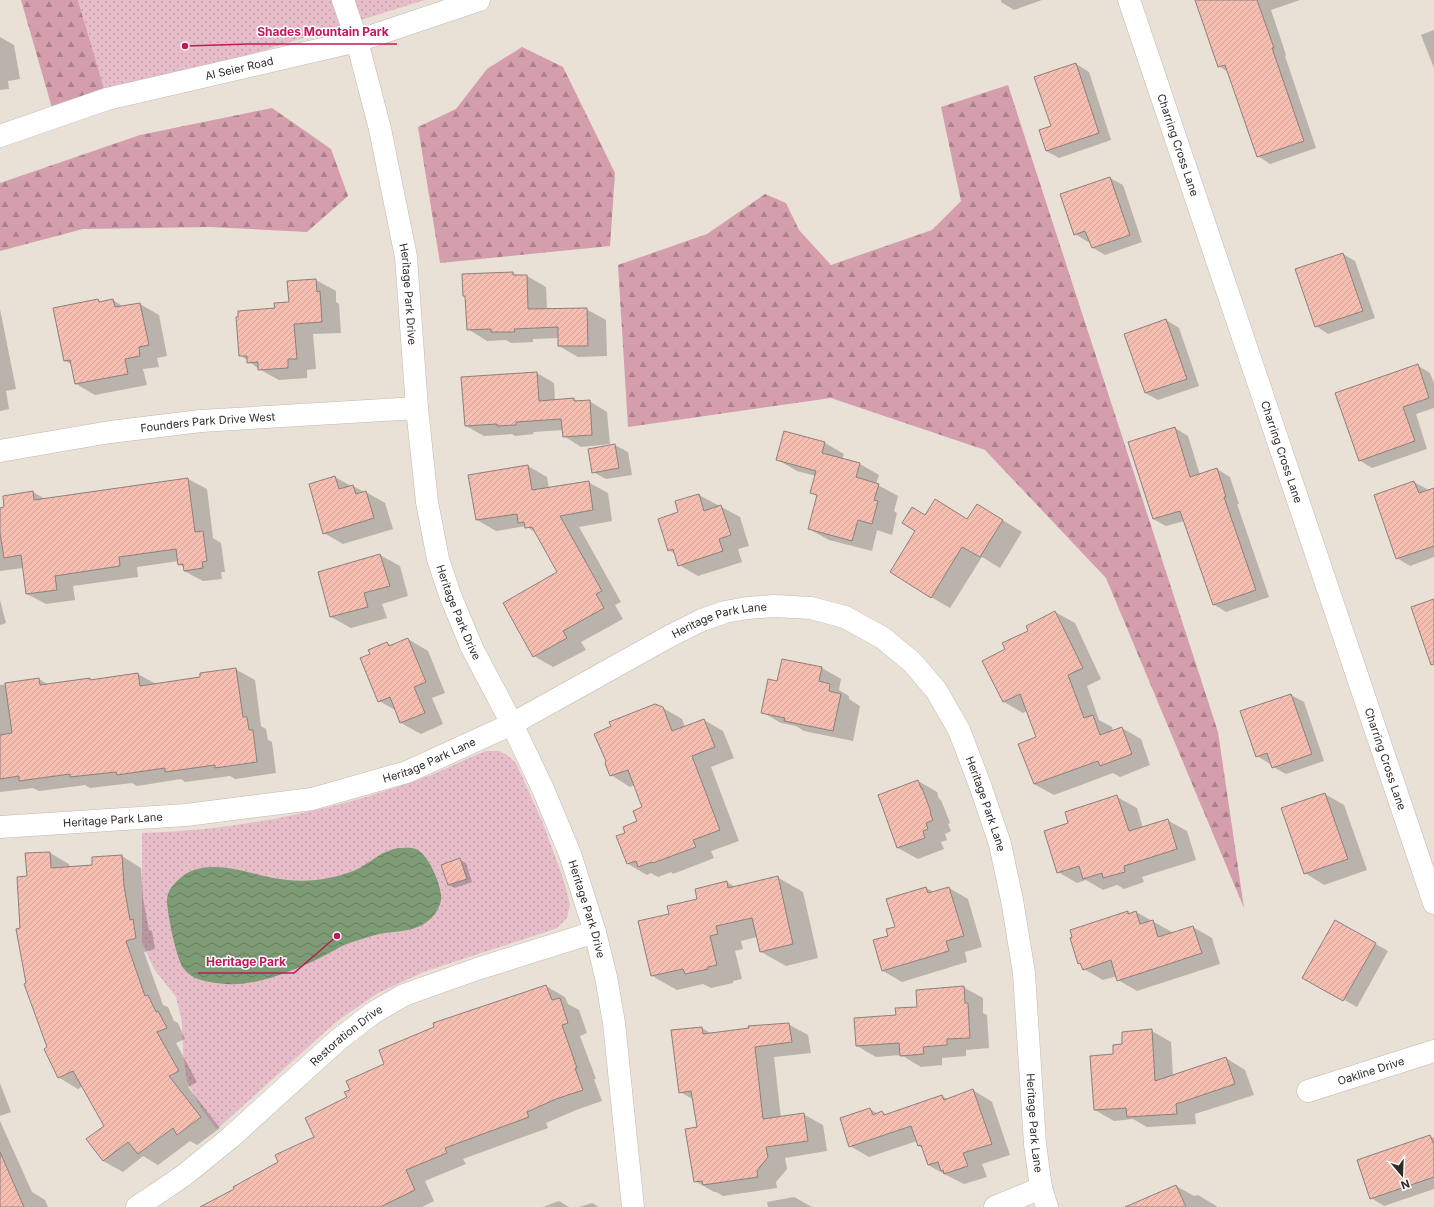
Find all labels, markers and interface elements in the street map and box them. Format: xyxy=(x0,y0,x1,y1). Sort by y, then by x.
callout: Shades Mountain Park xyxy=(249,20,397,44)
text: Shades Mountain Park xyxy=(257,24,389,39)
street label: Al Seier Road xyxy=(204,54,275,83)
street label: Charring Cross Lane xyxy=(1154,92,1202,198)
street label: Heritage Park Drive xyxy=(396,242,419,345)
street label: Charring Cross Lane xyxy=(1258,399,1305,505)
street label: Founders Park Drive West xyxy=(140,410,276,435)
street label: Heritage Park Drive xyxy=(433,563,484,662)
street label: Heritage Park Lane xyxy=(669,600,767,641)
street label: Charring Cross Lane xyxy=(1362,706,1409,812)
street label: Heritage Park Lane xyxy=(381,735,478,786)
street label: Heritage Park Lane xyxy=(963,754,1008,853)
street label: Heritage Park Lane xyxy=(63,810,163,830)
street label: Heritage Park Drive xyxy=(565,858,608,959)
callout: Heritage Park xyxy=(198,949,294,973)
text: Heritage Park xyxy=(206,954,286,969)
street label: Restoration Drive xyxy=(307,1002,385,1069)
street label: Oakline Drive xyxy=(1336,1054,1406,1088)
street label: Heritage Park Lane xyxy=(1023,1073,1046,1173)
north arrow xyxy=(1382,1155,1422,1195)
text: N xyxy=(1399,1176,1412,1192)

